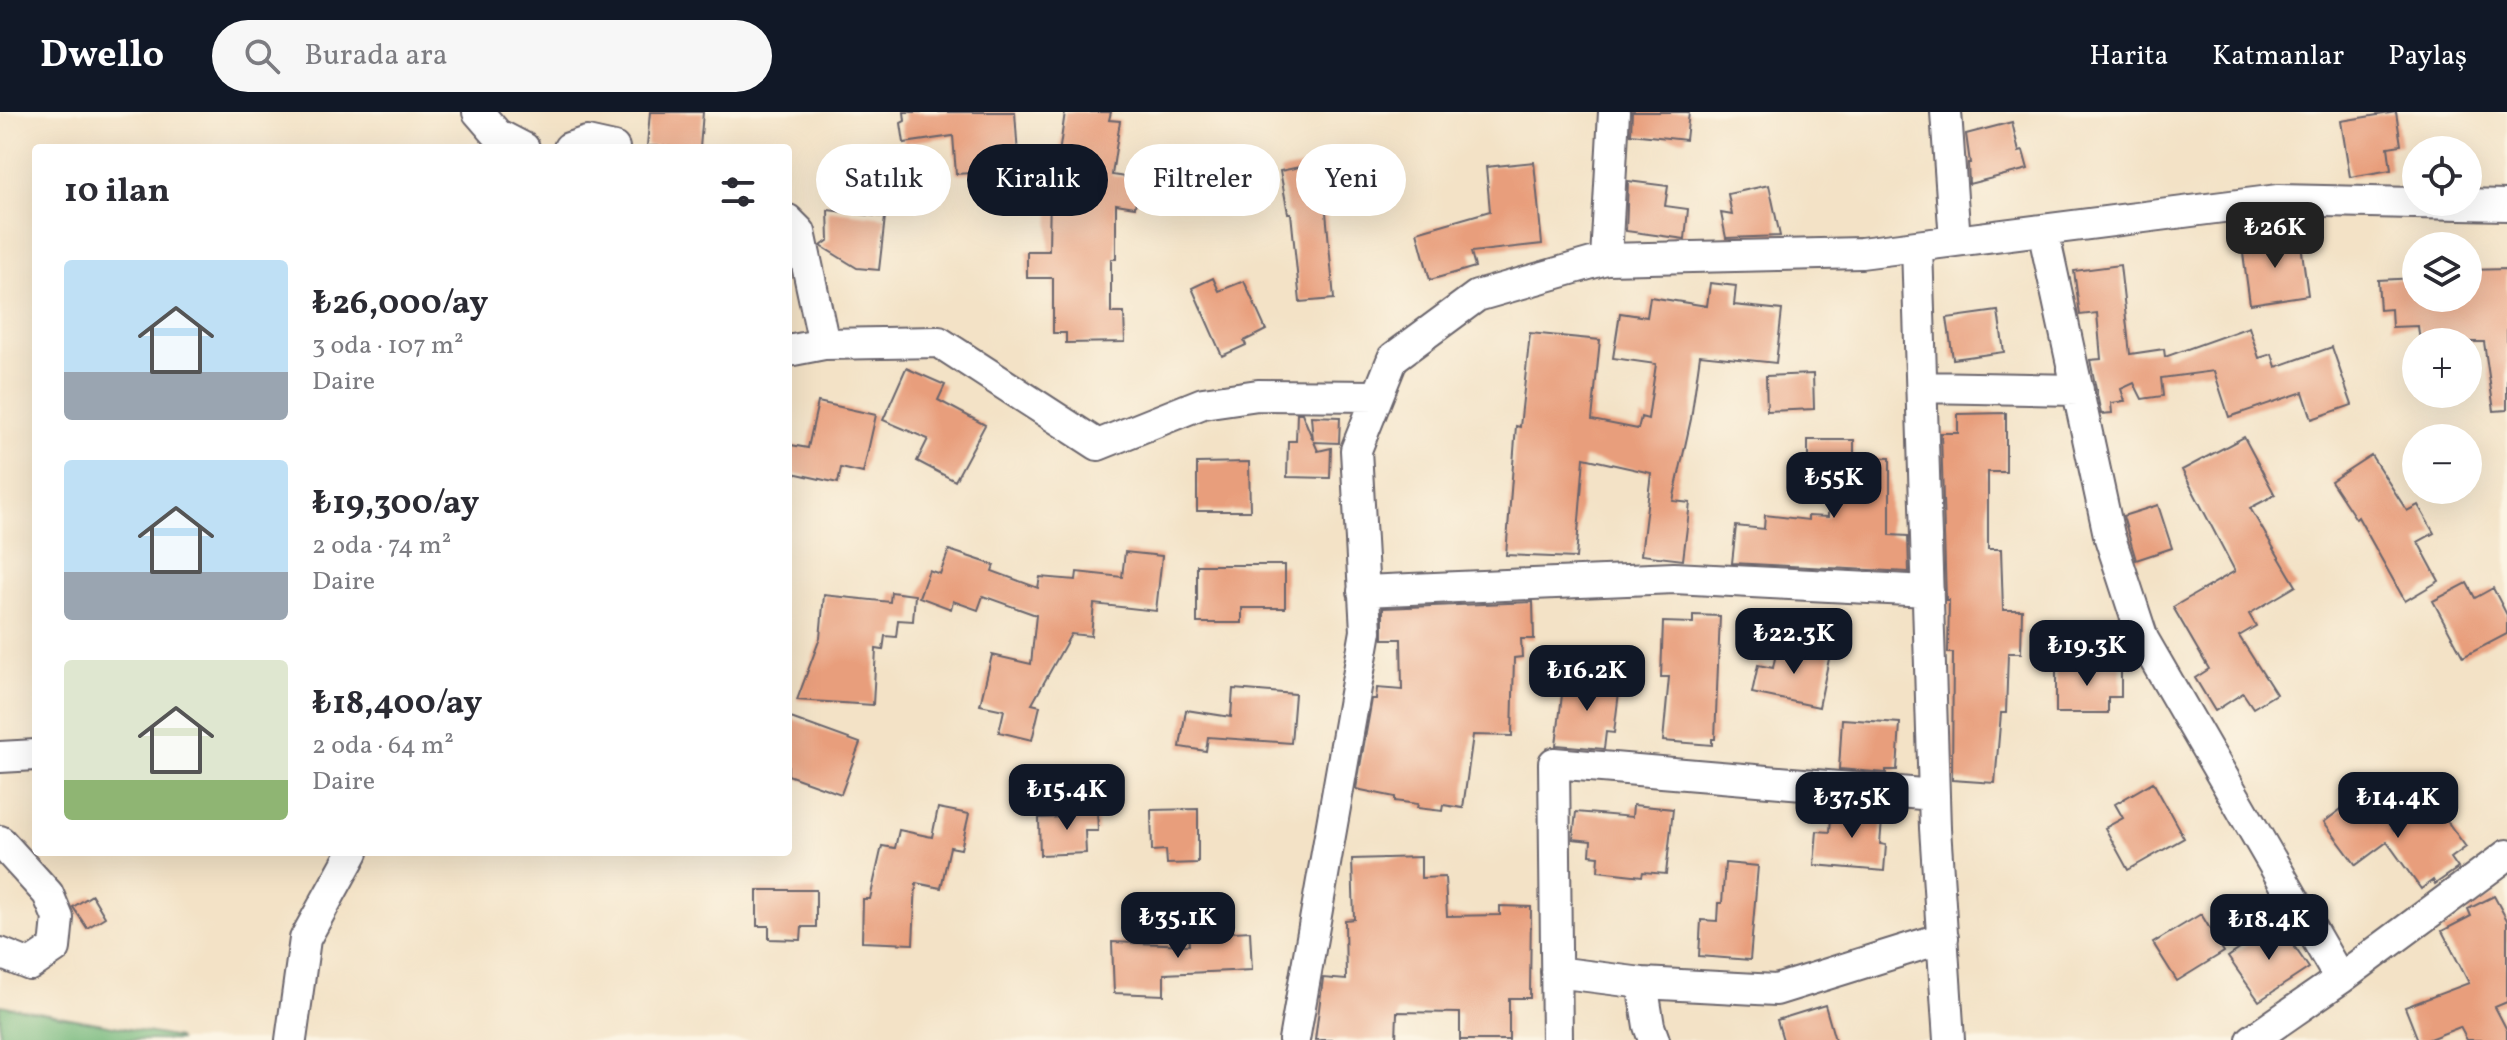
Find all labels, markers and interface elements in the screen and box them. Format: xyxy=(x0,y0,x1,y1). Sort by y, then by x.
search box xyxy=(212,20,772,92)
text: Dwello xyxy=(40,30,164,83)
icon: search xyxy=(240,34,284,78)
text: Burada ara xyxy=(304,35,448,77)
text: Harita xyxy=(2089,37,2168,76)
text: Katmanlar xyxy=(2212,37,2344,76)
text: Paylaş xyxy=(2388,37,2467,76)
map controls xyxy=(2402,136,2482,504)
button: locate xyxy=(2402,136,2482,216)
chip: Satılık xyxy=(816,144,951,216)
chip: Kiralık xyxy=(967,144,1108,216)
chip: Filtreler xyxy=(1124,144,1280,216)
chip: Yeni xyxy=(1296,144,1406,216)
text: 10 ilan xyxy=(64,169,170,216)
icon: filters xyxy=(716,170,760,214)
pin: ₺26K xyxy=(2228,202,2322,270)
text: ₺26K xyxy=(2244,210,2306,246)
button: layers xyxy=(2402,232,2482,312)
text: ₺26,000/ay xyxy=(312,281,488,328)
icon: home xyxy=(128,292,224,388)
text: 3 oda · 107 m² xyxy=(312,328,464,364)
button: + xyxy=(2402,328,2482,408)
text: Daire xyxy=(312,364,375,400)
button: − xyxy=(2402,424,2482,504)
pin: ₺55K xyxy=(1787,452,1881,520)
text: ₺55K xyxy=(1804,460,1864,496)
text: ₺19,300/ay xyxy=(312,481,479,528)
icon: home xyxy=(128,492,224,588)
text: 2 oda · 74 m² xyxy=(312,528,451,564)
text: Daire xyxy=(312,564,375,600)
pin: ₺22.3K xyxy=(1729,608,1859,676)
text: ₺22.3K xyxy=(1753,616,1835,652)
pin: ₺19.3K xyxy=(2022,620,2152,688)
text: ₺19.3K xyxy=(2047,628,2127,664)
pin: ₺16.2K xyxy=(1522,645,1652,713)
text: ₺16.2K xyxy=(1547,653,1627,689)
text: ₺18,400/ay xyxy=(312,681,482,728)
icon: home xyxy=(128,692,224,788)
text: 2 oda · 64 m² xyxy=(312,728,454,764)
text: Daire xyxy=(312,764,375,800)
pin: ₺15.4K xyxy=(1002,764,1132,832)
text: ₺15.4K xyxy=(1027,772,1107,808)
pin: ₺37.5K xyxy=(1787,772,1917,840)
pin: ₺14.4K xyxy=(2333,772,2463,840)
text: ₺37.5K xyxy=(1814,780,1890,816)
text: ₺14.4K xyxy=(2356,780,2440,816)
pin: ₺35.1K xyxy=(1113,892,1243,960)
pin: ₺18.4K xyxy=(2204,894,2334,962)
text: ₺35.1K xyxy=(1139,900,1217,936)
text: ₺18.4K xyxy=(2228,902,2310,938)

